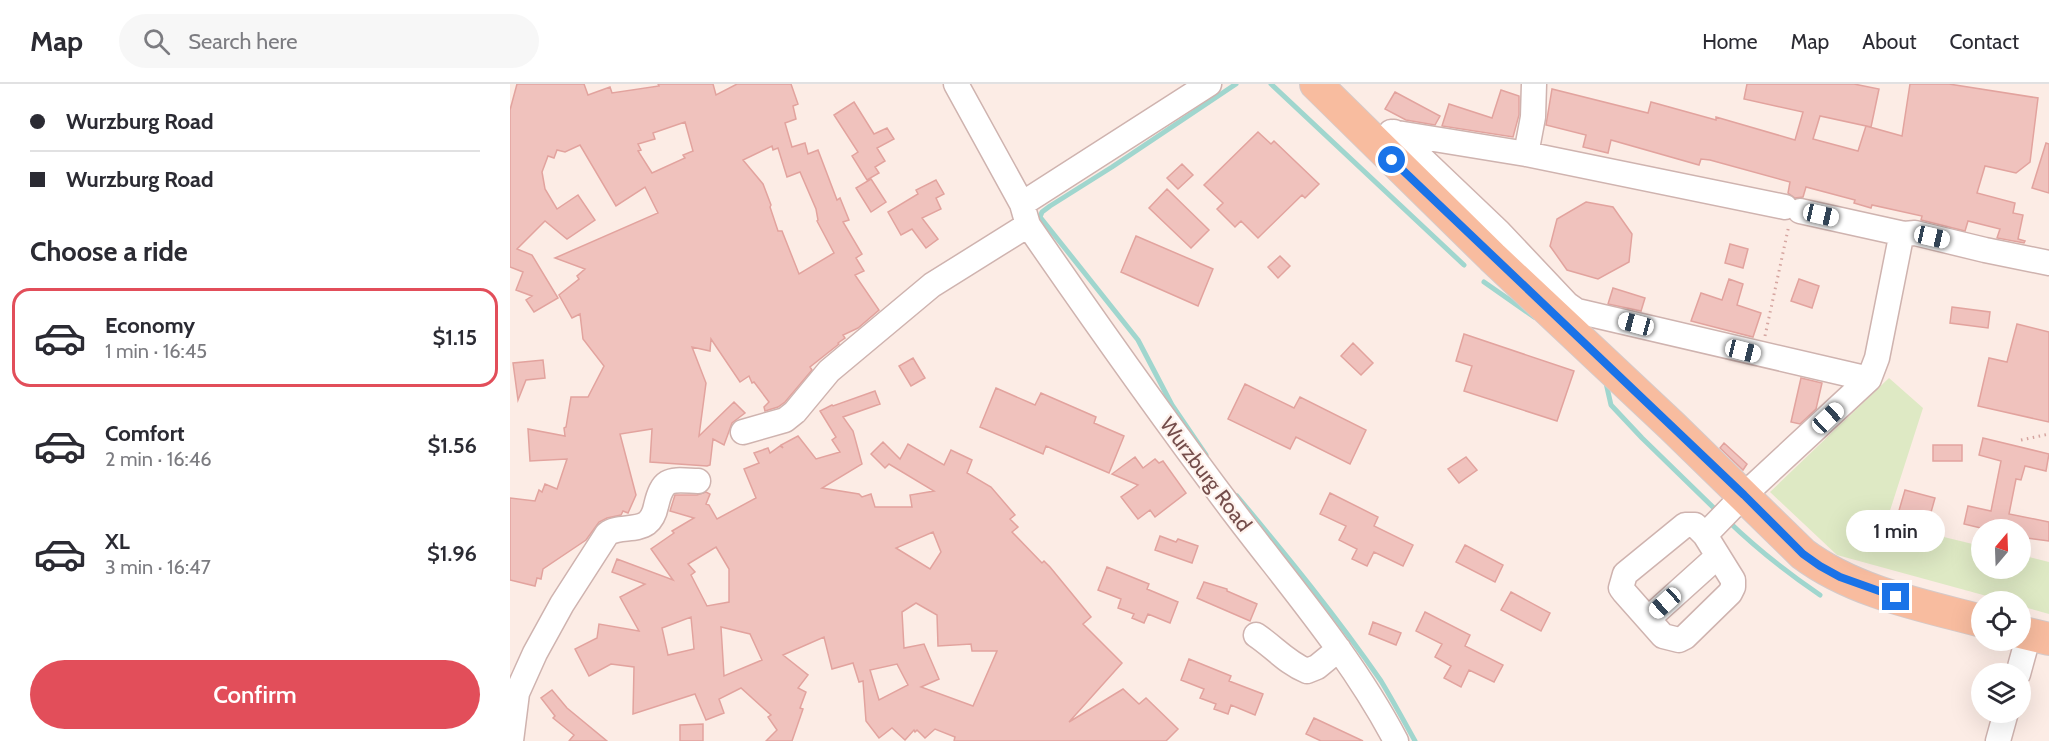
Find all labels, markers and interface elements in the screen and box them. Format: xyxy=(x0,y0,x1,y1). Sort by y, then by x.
search box xyxy=(119,14,539,68)
text: Map xyxy=(30,24,83,58)
icon: search xyxy=(140,25,173,58)
text: Search here xyxy=(188,28,297,55)
text: Home xyxy=(1702,29,1758,54)
text: Map xyxy=(1791,29,1829,54)
text: About xyxy=(1862,29,1916,54)
text: Contact xyxy=(1949,29,2019,54)
text: Wurzburg Road xyxy=(66,108,214,135)
route start xyxy=(1378,146,1405,173)
text: Wurzburg Road xyxy=(66,166,214,193)
car xyxy=(1801,202,1841,228)
car xyxy=(1912,224,1952,250)
text: Choose a ride xyxy=(30,235,188,268)
icon: car xyxy=(33,311,87,365)
car xyxy=(1616,311,1656,337)
text: Economy xyxy=(105,312,195,339)
text: $1.15 xyxy=(432,324,477,351)
car xyxy=(1723,338,1763,364)
text: 1 min · 16:45 xyxy=(105,339,207,363)
car xyxy=(1809,399,1847,437)
street label: Wurzburg Road xyxy=(1155,412,1257,536)
icon: car xyxy=(33,419,87,473)
text: Comfort xyxy=(105,420,184,447)
text: $1.56 xyxy=(427,432,477,459)
text: 2 min · 16:46 xyxy=(105,447,212,471)
callout: 1 min xyxy=(1846,510,1946,552)
text: 1 min xyxy=(1873,519,1918,543)
north arrow xyxy=(1971,519,2031,579)
map controls xyxy=(1971,519,2031,723)
icon: car xyxy=(33,527,87,581)
text: XL xyxy=(105,528,130,555)
text: $1.96 xyxy=(427,540,477,567)
text: 3 min · 16:47 xyxy=(105,555,211,579)
route end xyxy=(1882,583,1909,610)
car xyxy=(1646,584,1684,622)
button: locate xyxy=(1971,591,2031,651)
button: Confirm xyxy=(30,660,480,729)
button: layers xyxy=(1971,663,2031,723)

